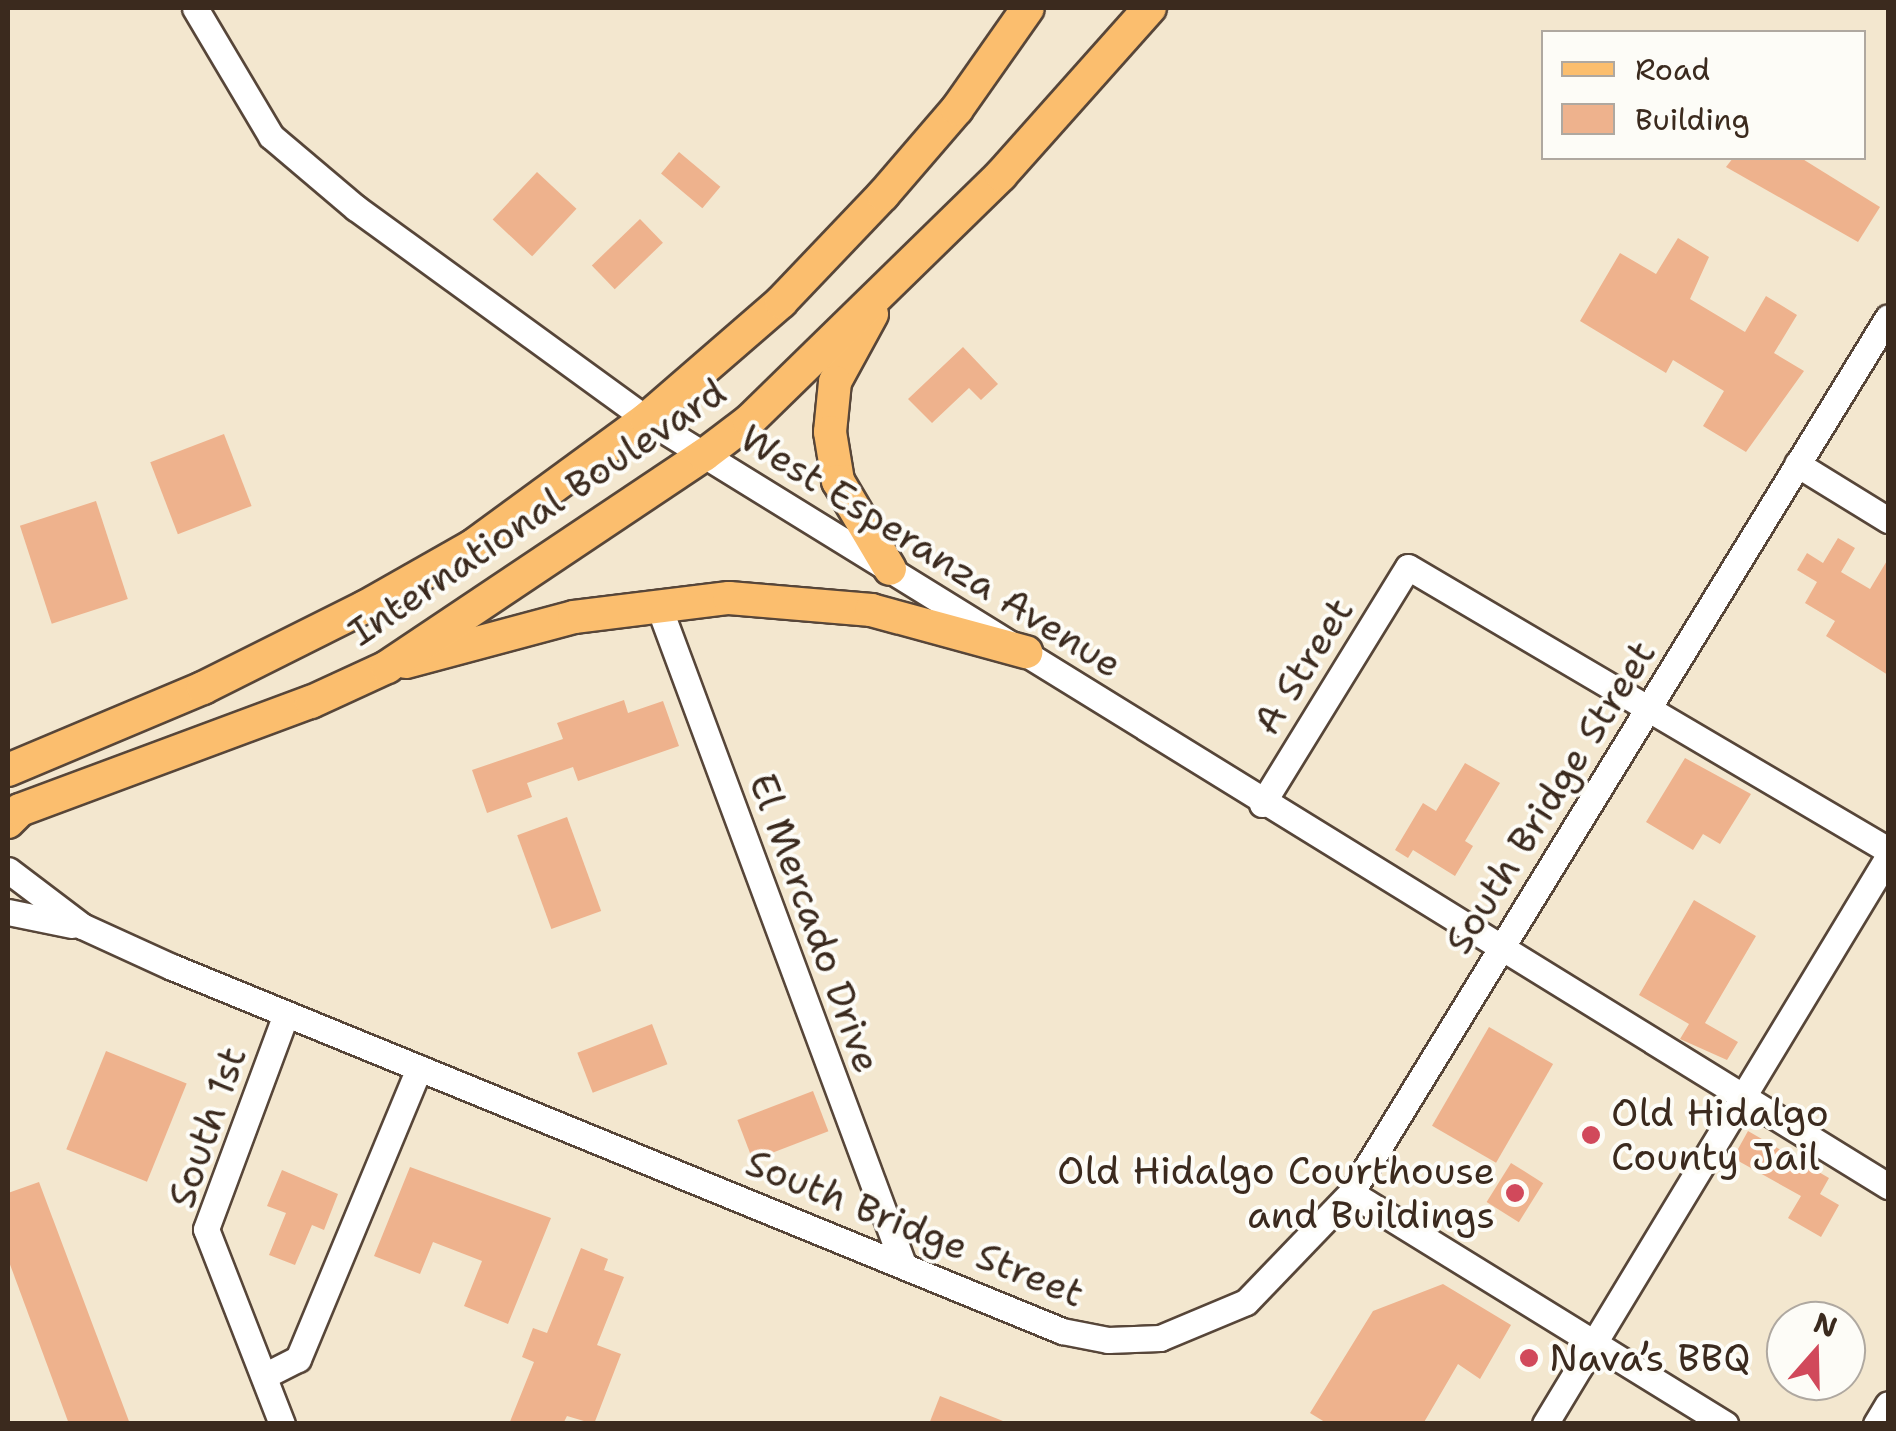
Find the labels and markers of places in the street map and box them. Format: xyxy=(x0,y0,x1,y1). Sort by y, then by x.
place label: Old Hidalgo County Jail xyxy=(1611,1090,1829,1180)
marker: Old Hidalgo County Jail xyxy=(1580,1124,1602,1146)
place label: Old Hidalgo Courthouse and Buildings xyxy=(1057,1148,1495,1238)
marker: Old Hidalgo Courthouse and Buildings xyxy=(1504,1182,1526,1204)
place label: Nava’s BBQ xyxy=(1549,1335,1751,1381)
marker: Nava’s BBQ xyxy=(1518,1347,1540,1369)

